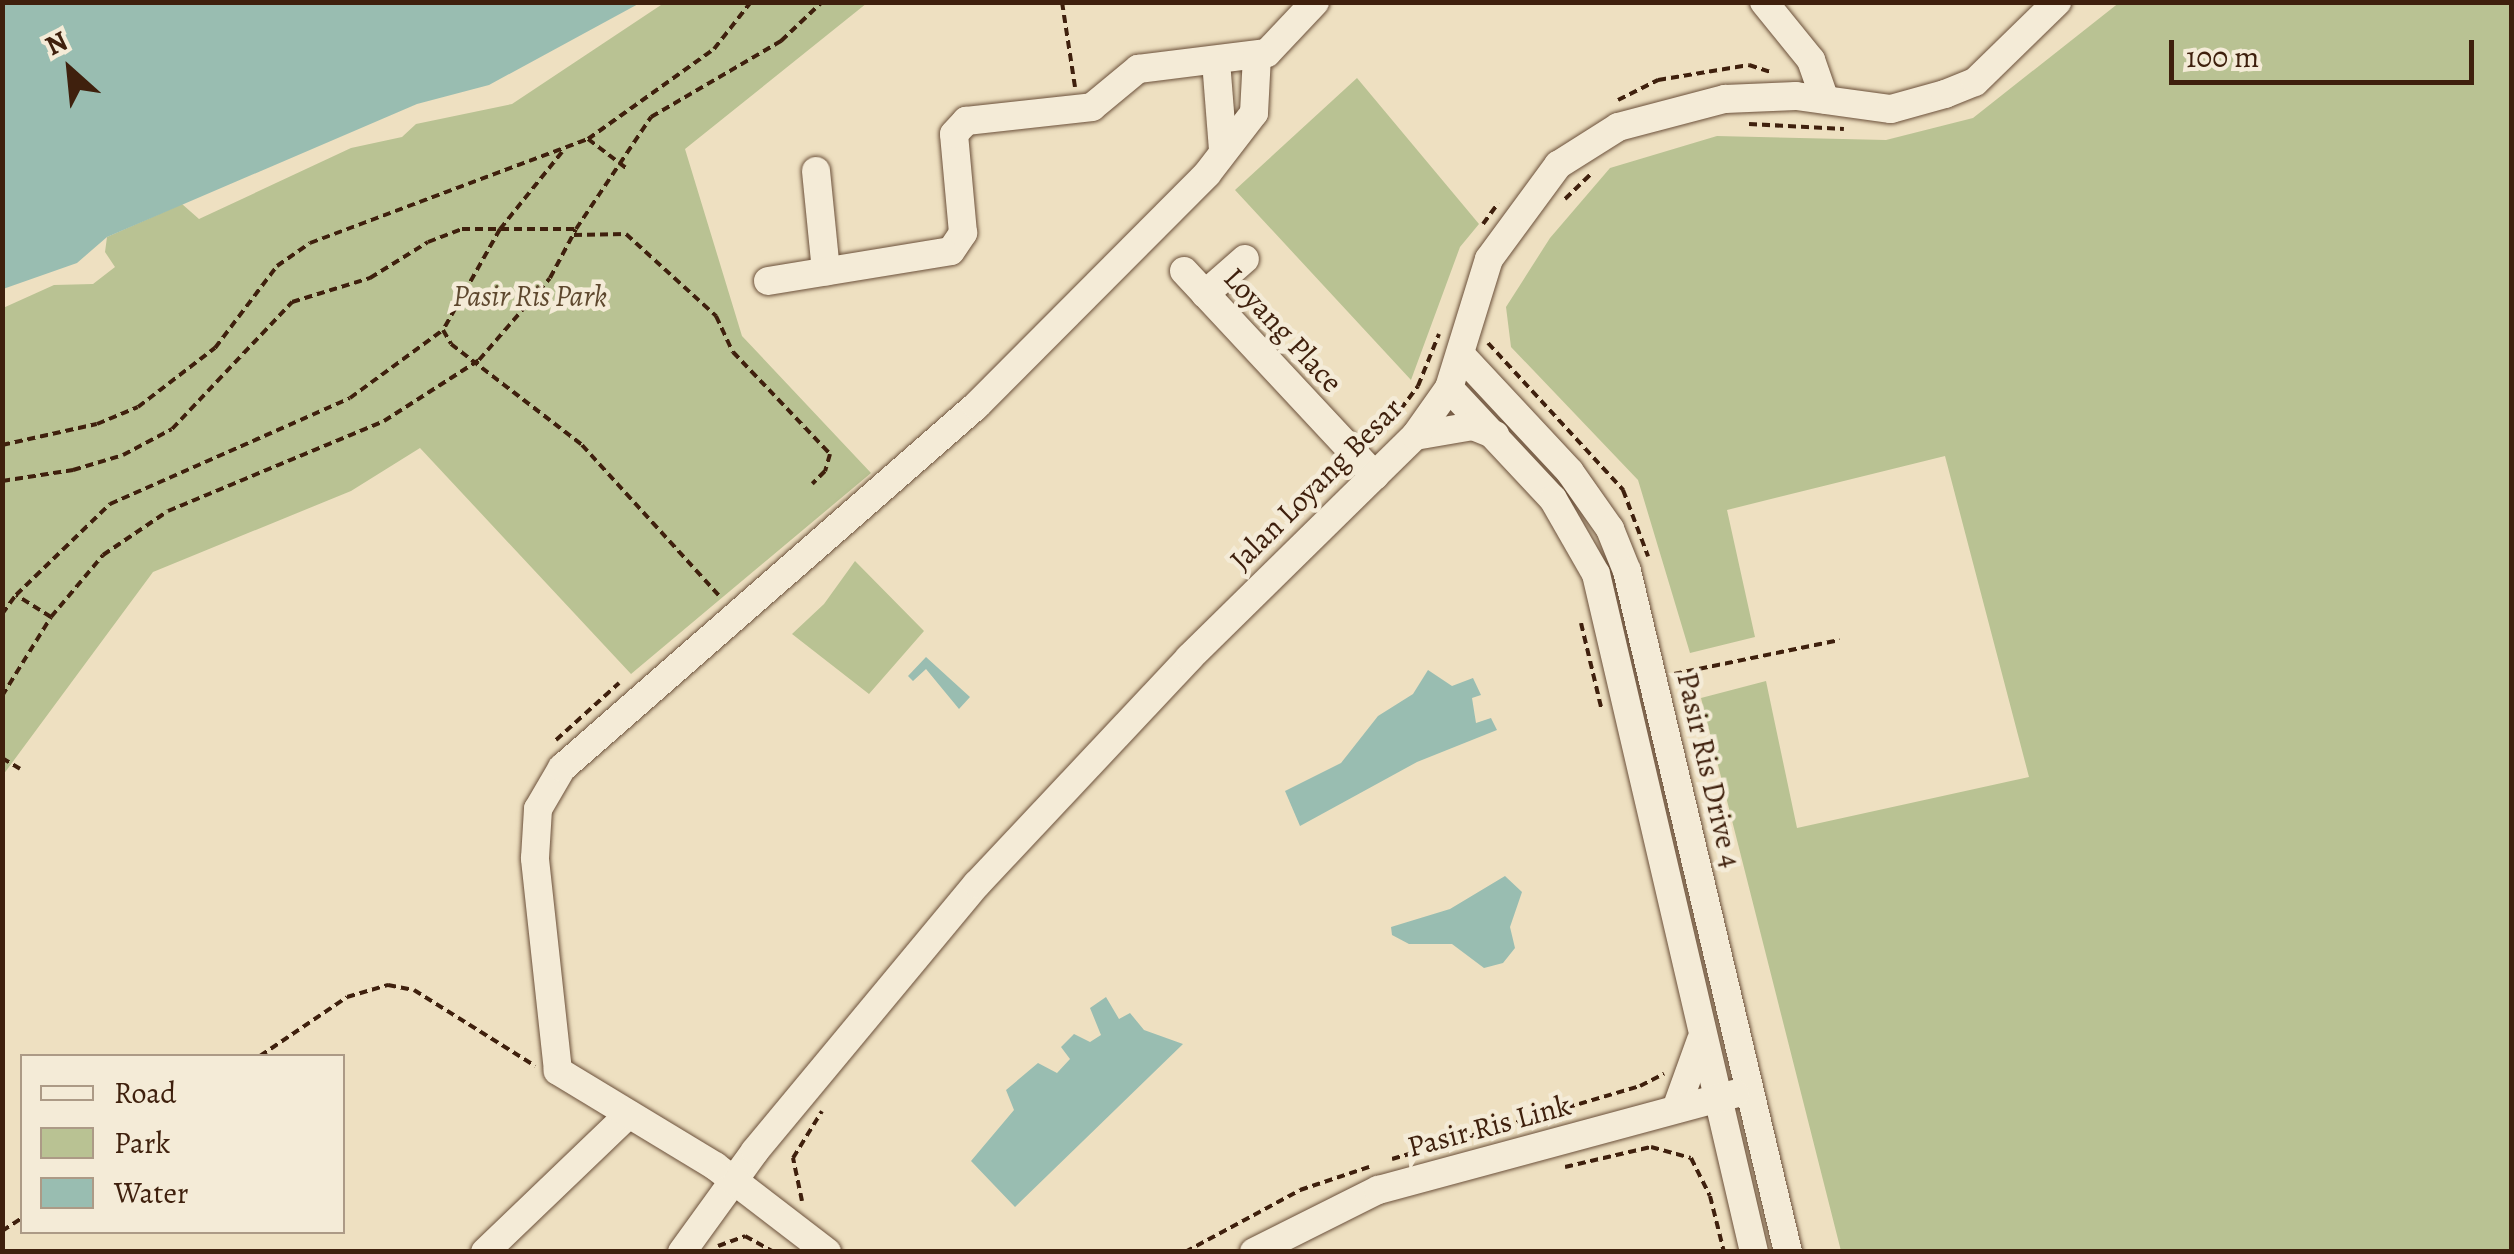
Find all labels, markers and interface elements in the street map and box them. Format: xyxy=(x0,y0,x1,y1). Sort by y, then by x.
north arrow xyxy=(20,20,120,120)
scale bar xyxy=(2174,20,2479,82)
text: N xyxy=(39,22,74,65)
text: 100 m xyxy=(2186,37,2259,77)
street label: Loyang Place xyxy=(1216,260,1350,400)
park label: Pasir Ris Park xyxy=(453,278,607,314)
street label: Jalan Loyang Besar xyxy=(1222,390,1410,578)
street label: Pasir Ris Drive 4 xyxy=(1669,669,1749,871)
legend xyxy=(20,1054,345,1234)
text: Road xyxy=(114,1073,176,1113)
street label: Pasir Ris Link xyxy=(1404,1087,1574,1165)
text: Park xyxy=(114,1123,170,1163)
text: Water xyxy=(114,1173,188,1213)

